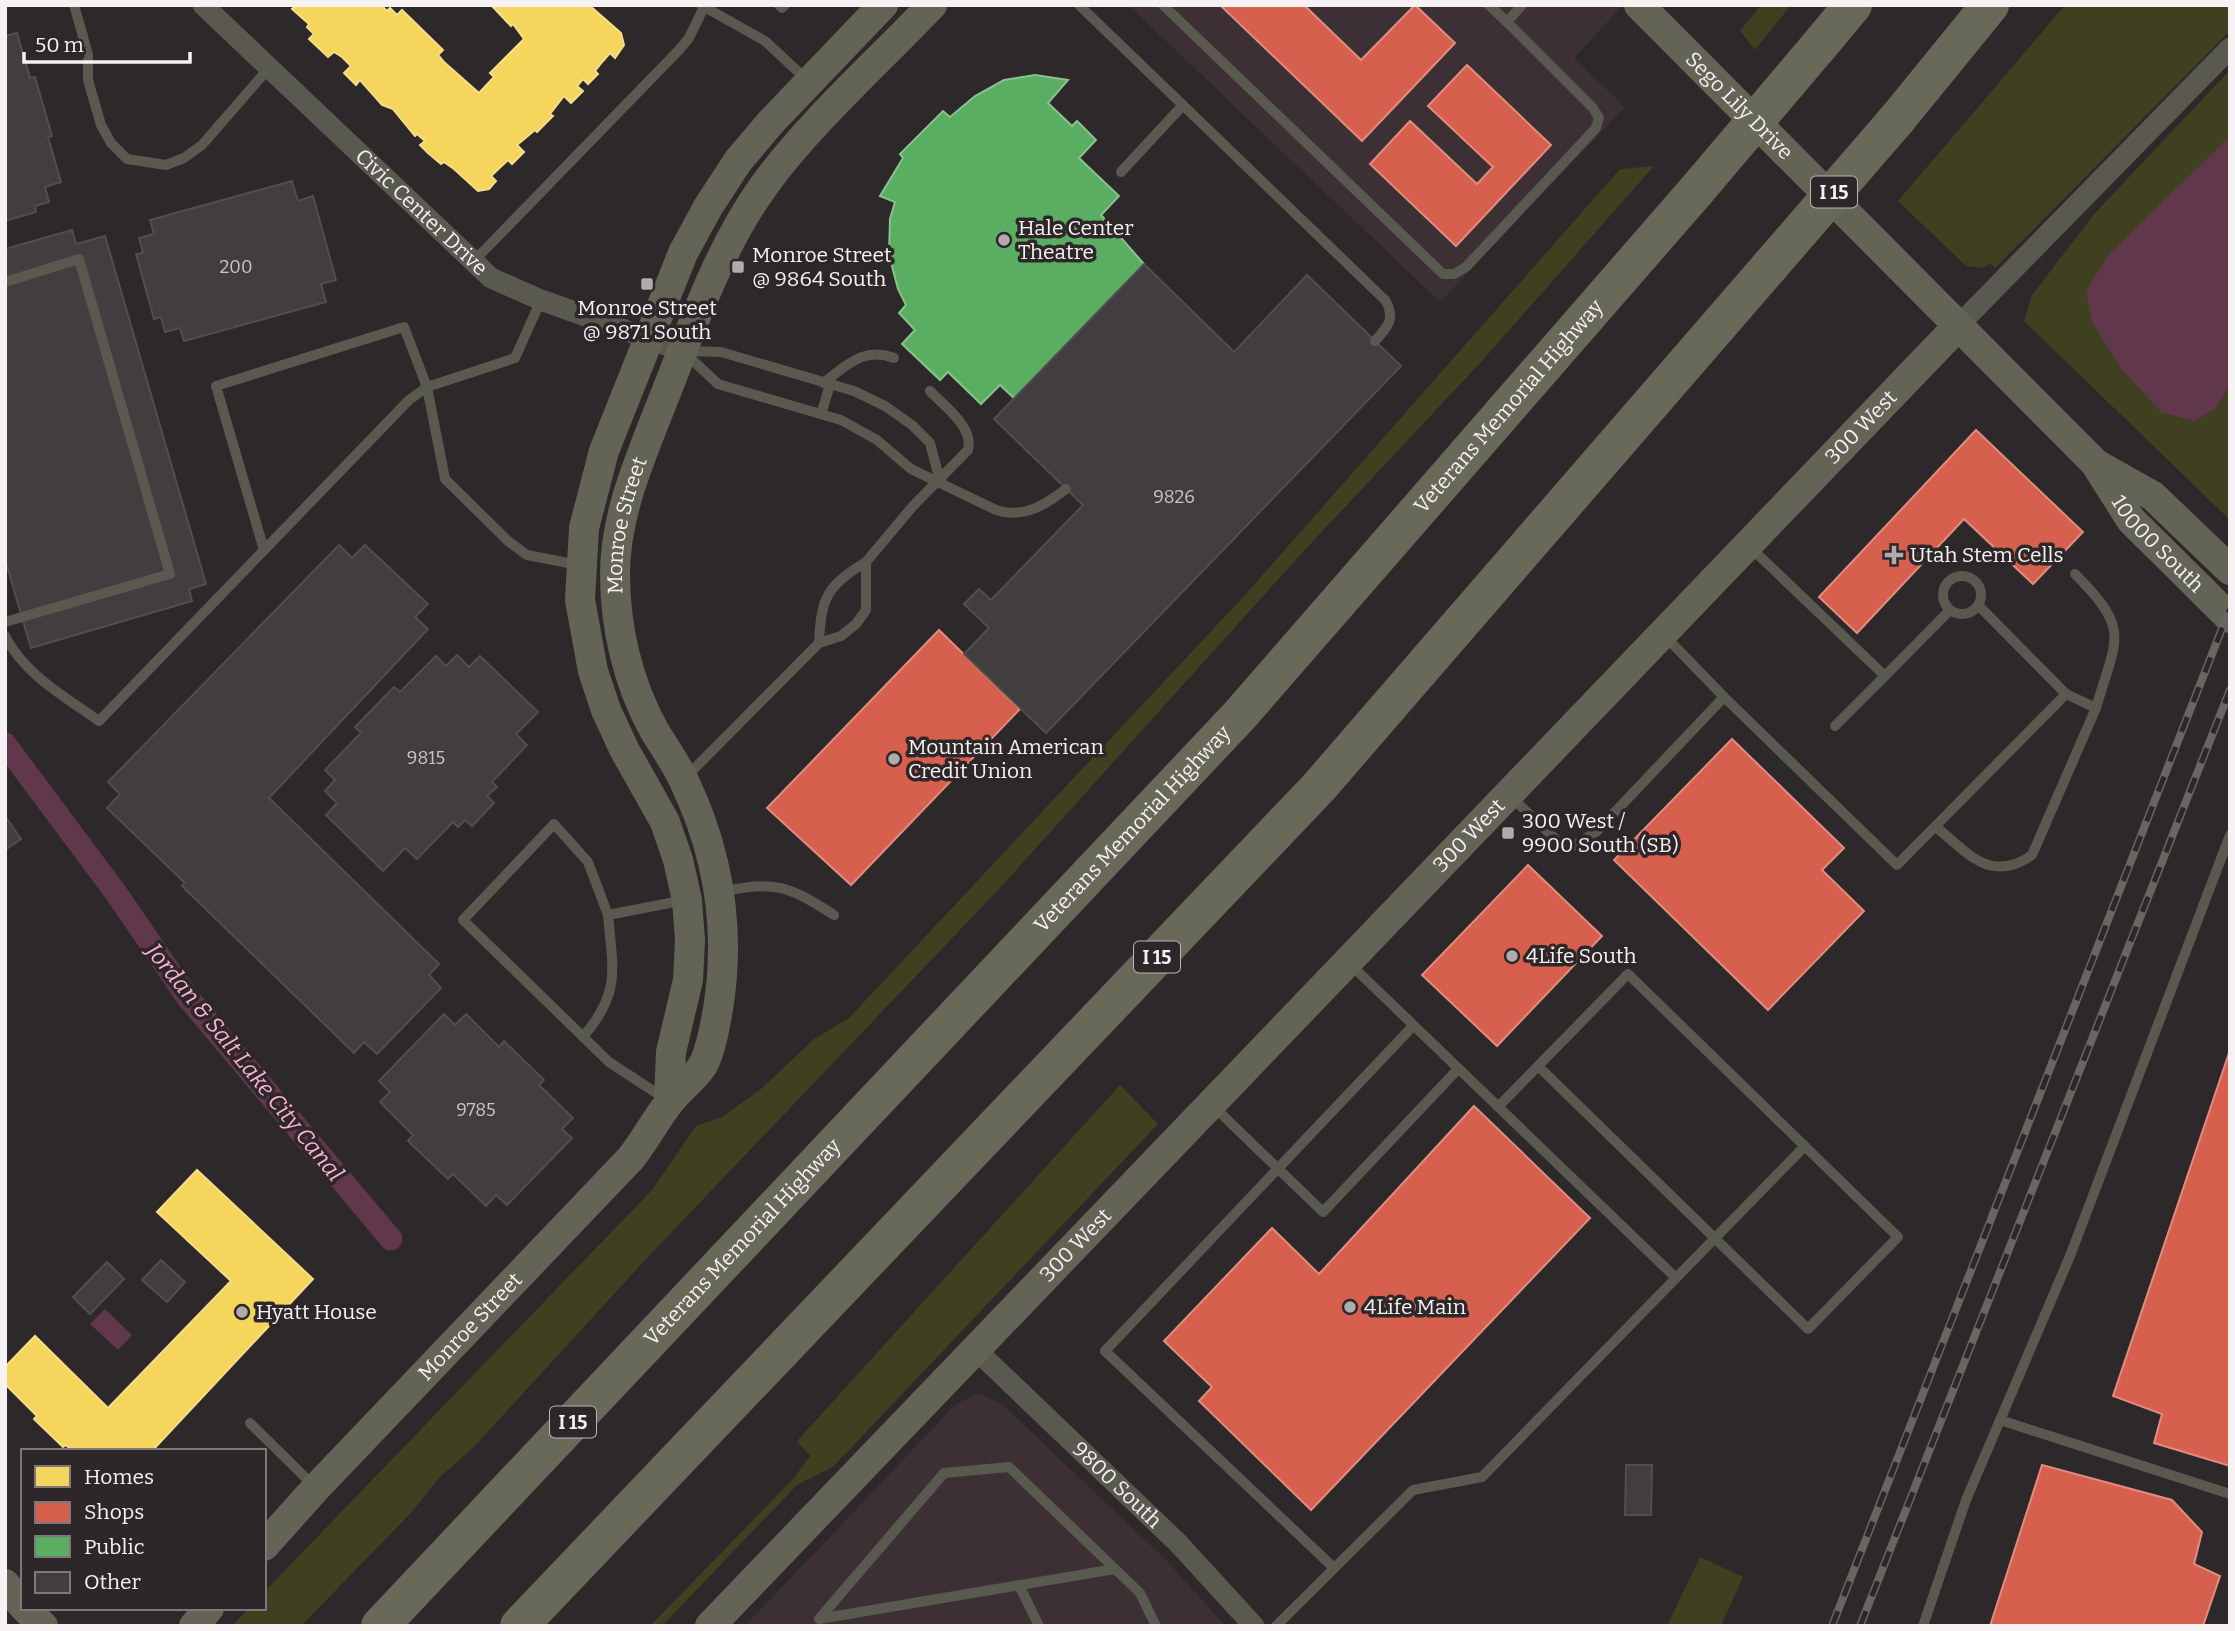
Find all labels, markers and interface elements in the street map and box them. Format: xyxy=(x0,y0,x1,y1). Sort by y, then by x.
scale bar xyxy=(24,21,191,65)
text: 50 m xyxy=(35,32,84,58)
street label: Sego Lily Drive xyxy=(1680,46,1798,165)
street label: Civic Center Drive xyxy=(350,143,493,281)
road number: I 15 xyxy=(1811,176,1857,208)
place label: Hale Center Theatre xyxy=(1018,215,1133,265)
marker: Hale Center Theatre xyxy=(996,232,1012,248)
place label: Monroe Street @ 9864 South xyxy=(752,242,892,292)
house number: 200 xyxy=(220,256,252,278)
marker: Monroe Street @ 9864 South xyxy=(730,259,746,275)
marker: Monroe Street @ 9871 South xyxy=(639,276,655,292)
street label: Veterans Memorial Highway xyxy=(1408,293,1609,519)
place label: Monroe Street @ 9871 South xyxy=(577,295,717,345)
street label: 300 West xyxy=(1820,384,1903,469)
street label: Monroe Street xyxy=(602,453,653,594)
house number: 9826 xyxy=(1153,486,1195,508)
street label: 10000 South xyxy=(2106,490,2209,598)
place label: Utah Stem Cells xyxy=(1910,542,2064,568)
marker: Utah Stem Cells xyxy=(1884,545,1904,565)
street label: Veterans Memorial Highway xyxy=(1028,719,1237,938)
place label: Mountain American Credit Union xyxy=(908,734,1104,784)
house number: 9815 xyxy=(407,747,445,769)
marker: Mountain American Credit Union xyxy=(886,751,902,767)
street label: 300 West xyxy=(1428,793,1511,878)
place label: 300 West / 9900 South (SB) xyxy=(1522,808,1679,858)
marker: 300 West / 9900 South (SB) xyxy=(1500,825,1516,841)
water label: Jordan & Salt Lake City Canal xyxy=(139,936,350,1187)
road number: I 15 xyxy=(1134,942,1180,973)
place label: 4Life South xyxy=(1526,943,1636,969)
marker: 4Life South xyxy=(1504,948,1520,964)
house number: 9785 xyxy=(456,1099,496,1121)
street label: Veterans Memorial Highway xyxy=(639,1132,847,1351)
street label: 300 West xyxy=(1034,1203,1117,1287)
street label: Monroe Street xyxy=(412,1267,528,1386)
place label: 4Life Main xyxy=(1364,1294,1466,1320)
place label: Hyatt House xyxy=(256,1299,377,1325)
marker: 4Life Main xyxy=(1342,1299,1358,1315)
marker: Hyatt House xyxy=(234,1304,250,1320)
road number: I 15 xyxy=(550,1406,596,1438)
street label: 9800 South xyxy=(1067,1436,1167,1534)
legend xyxy=(21,1449,266,1610)
text: Homes xyxy=(84,1464,154,1490)
text: Shops xyxy=(84,1499,144,1525)
text: Public xyxy=(84,1534,145,1560)
text: Other xyxy=(84,1569,141,1595)

